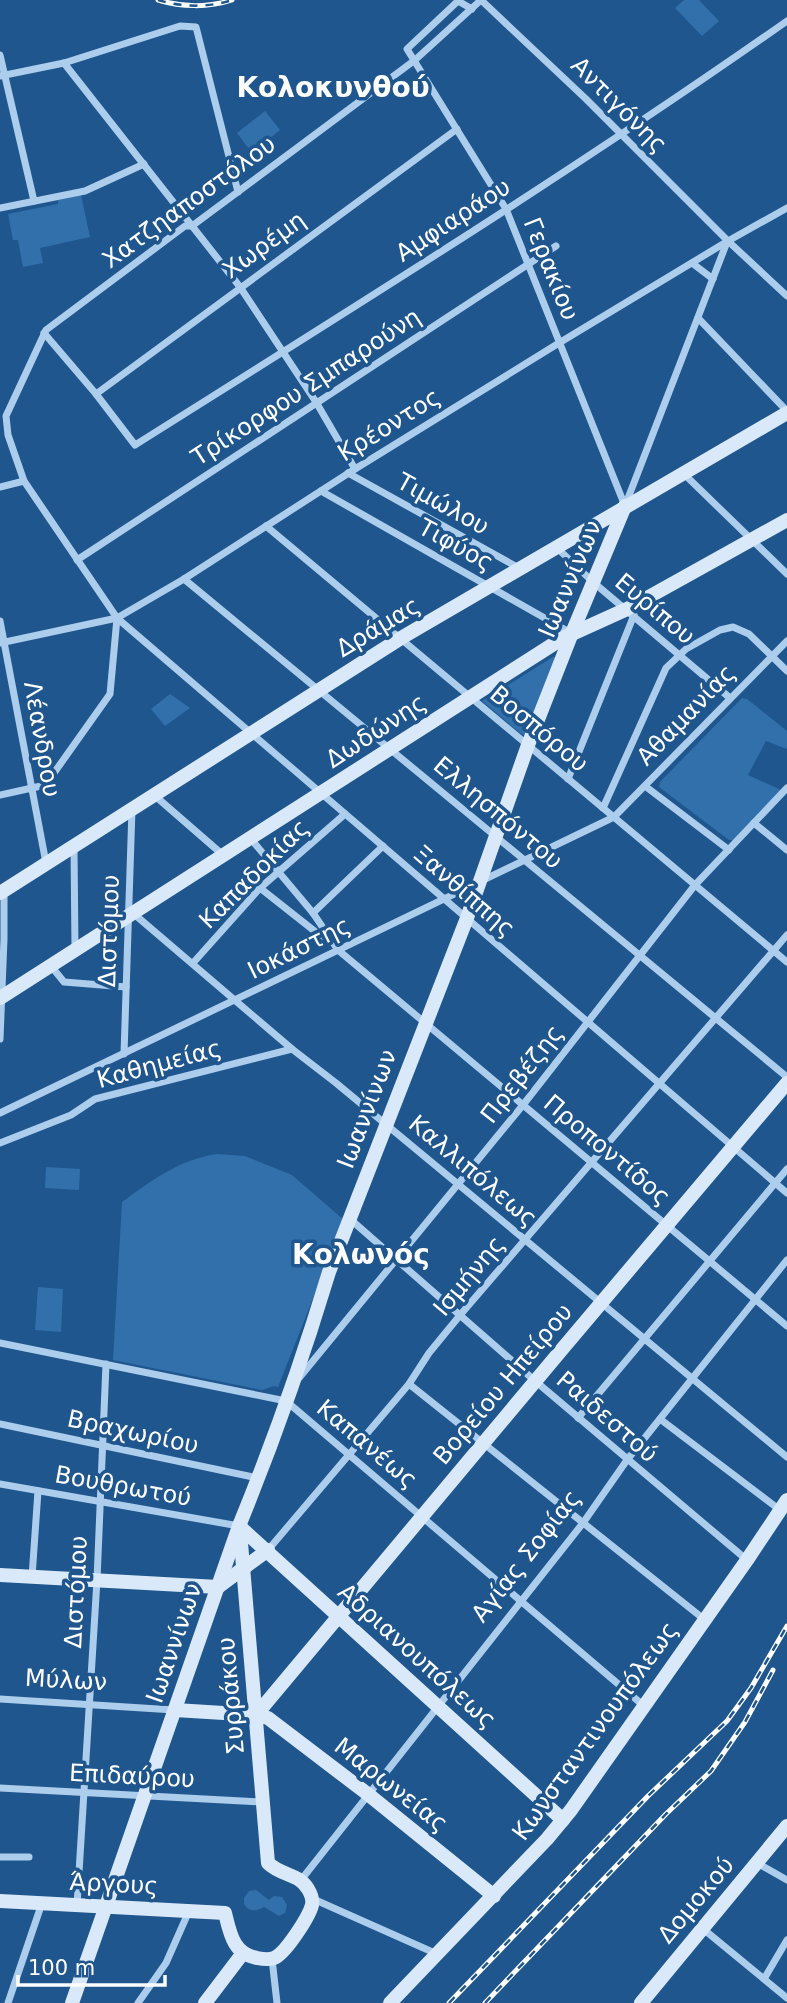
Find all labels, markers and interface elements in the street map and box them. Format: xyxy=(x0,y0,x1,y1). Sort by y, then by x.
street label: Αντιγόνης xyxy=(565,51,673,159)
district label: Κολοκυνθού xyxy=(236,71,430,104)
street label: Χατζηαποστόλου xyxy=(97,130,281,274)
street label: Αμφιαράου xyxy=(390,173,516,267)
street label: Χωρέμη xyxy=(217,206,311,284)
street label: Γερακίου xyxy=(518,214,584,324)
street label: Τρίκορφου Σμπαρούνη xyxy=(185,302,426,472)
street label: Κρέοντος xyxy=(333,383,445,467)
street label: Τιμώλου xyxy=(391,467,494,541)
street label: Τιφύος xyxy=(413,513,498,577)
street label: Ιωαννίνων xyxy=(533,516,607,642)
street label: Ευρίπου xyxy=(609,568,701,650)
street label: Δράμας xyxy=(331,591,425,663)
street label: Αθαμανίας xyxy=(631,659,741,771)
street label: Λέανδρου xyxy=(18,679,66,799)
street label: Βοσπόρου xyxy=(484,680,594,778)
street label: Δωδώνης xyxy=(321,688,431,774)
street label: Ελλησπόντου xyxy=(428,751,568,875)
street label: Καπαδοκίας xyxy=(193,813,315,935)
street label: Ξανθίππης xyxy=(407,839,521,943)
street label: Διστόμου xyxy=(93,874,125,988)
street label: Ιοκάστης xyxy=(243,911,355,985)
street label: Πρεβέζης xyxy=(475,1019,569,1129)
street label: Καθημείας xyxy=(94,1034,224,1094)
street label: Ιωαννίνων xyxy=(332,1046,402,1172)
street label: Προποντίδος xyxy=(538,1089,676,1211)
street label: Καλλιπόλεως xyxy=(403,1109,543,1233)
street label: Ισμήνης xyxy=(428,1230,510,1322)
district label: Κολωνός xyxy=(292,1238,430,1271)
street label: Βορείου Ηπείρου xyxy=(428,1298,578,1470)
street label: Ραιδεστού xyxy=(551,1366,663,1468)
street label: Καπανέως xyxy=(311,1394,423,1494)
street label: Βραχωρίου xyxy=(65,1404,201,1460)
street label: Βουθρωτού xyxy=(53,1460,193,1512)
street label: Αγίας Σοφίας xyxy=(466,1484,586,1628)
street label: Διστόμου xyxy=(59,1535,93,1649)
street label: Αδριανουπόλεως xyxy=(332,1578,502,1734)
street label: Ιωαννίνων xyxy=(140,1579,208,1707)
street label: Κωνσταντινουπόλεως xyxy=(506,1616,684,1846)
street label: Συρράκου xyxy=(212,1636,250,1756)
street label: Μύλων xyxy=(24,1664,108,1696)
street label: Μαρωνείας xyxy=(329,1732,453,1838)
street label: Επιδαύρου xyxy=(68,1759,196,1793)
street label: Δομοκού xyxy=(652,1851,740,1949)
street label: Άργους xyxy=(69,1868,159,1900)
scale bar xyxy=(18,1944,164,1988)
text: 100 m xyxy=(28,1956,95,1980)

